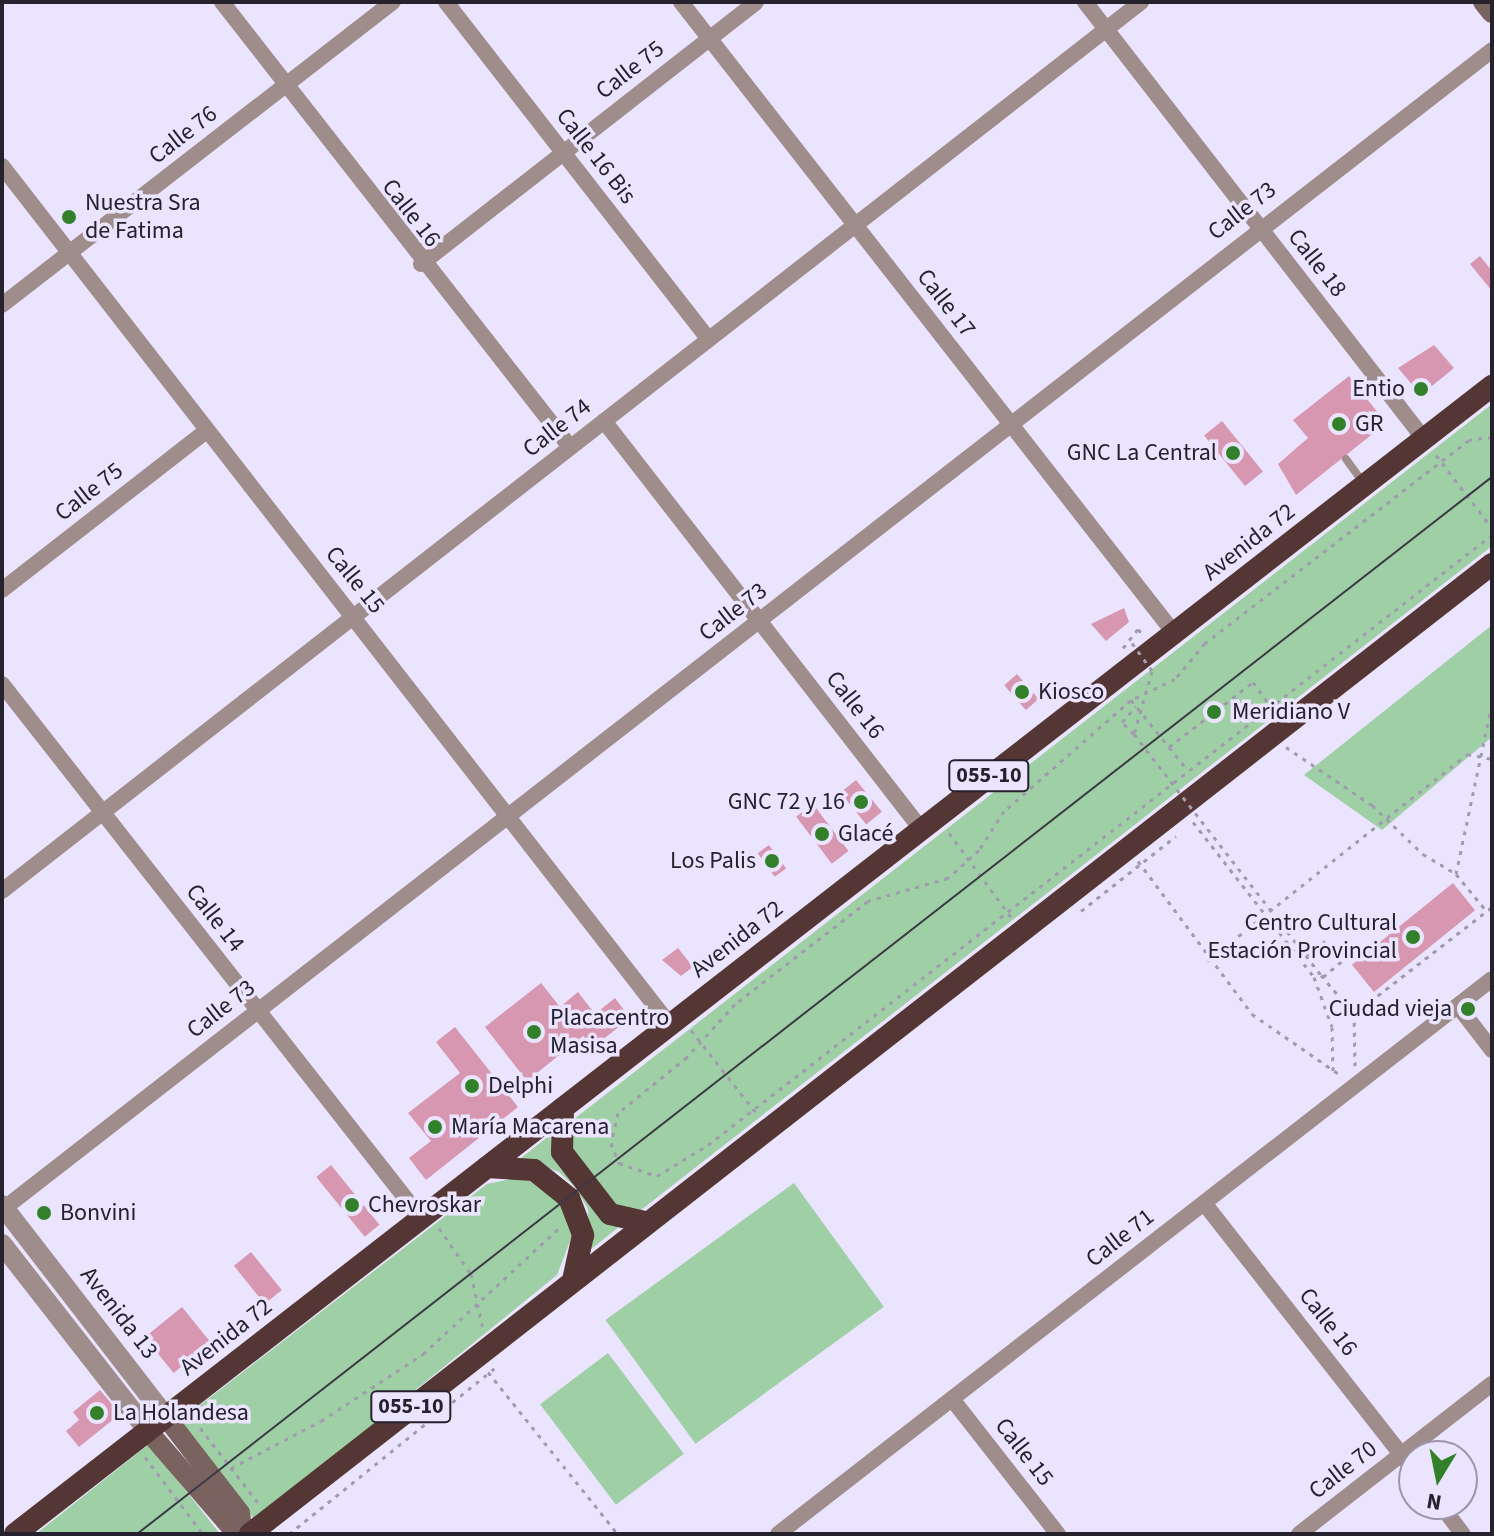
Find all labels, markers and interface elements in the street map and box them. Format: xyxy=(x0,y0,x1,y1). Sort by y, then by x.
street label: Calle 75 xyxy=(590,34,670,106)
street label: Calle 76 xyxy=(143,99,223,171)
street label: Calle 16 Bis xyxy=(550,102,642,210)
street label: Calle 16 xyxy=(375,173,447,253)
street label: Calle 73 xyxy=(1202,175,1282,247)
place label: Nuestra Sra de Fatima xyxy=(85,189,201,245)
marker: Nuestra Sra de Fatima xyxy=(60,208,78,226)
street label: Calle 18 xyxy=(1281,223,1353,303)
street label: Calle 17 xyxy=(910,263,982,343)
place label: Entio xyxy=(1352,375,1405,403)
marker: Entio xyxy=(1412,380,1430,398)
street label: Calle 74 xyxy=(517,392,597,464)
place label: GR xyxy=(1355,410,1383,438)
marker: GR xyxy=(1330,415,1348,433)
place label: GNC La Central xyxy=(1067,439,1217,467)
marker: GNC La Central xyxy=(1224,444,1242,462)
street label: Calle 75 xyxy=(49,456,129,528)
street label: Avenida 72 xyxy=(1197,497,1301,587)
street label: Calle 15 xyxy=(319,540,391,620)
street label: Calle 73 xyxy=(693,576,773,648)
street label: Calle 16 xyxy=(819,665,891,745)
place label: Kiosco xyxy=(1038,678,1104,706)
marker: Kiosco xyxy=(1013,683,1031,701)
place label: Meridiano V xyxy=(1232,698,1350,726)
marker: Meridiano V xyxy=(1203,701,1225,723)
road number: 055-10 xyxy=(947,758,1031,794)
place label: GNC 72 y 16 xyxy=(728,788,845,816)
marker: GNC 72 y 16 xyxy=(852,793,870,811)
place label: Glacé xyxy=(838,820,893,848)
marker: Glacé xyxy=(813,825,831,843)
place label: Los Palis xyxy=(670,847,756,875)
marker: Los Palis xyxy=(763,852,781,870)
street label: Calle 14 xyxy=(179,878,251,958)
street label: Avenida 72 xyxy=(685,894,789,984)
place label: Centro Cultural Estación Provincial xyxy=(1207,909,1397,965)
marker: Centro Cultural Estación Provincial xyxy=(1404,928,1422,946)
street label: Calle 73 xyxy=(181,973,261,1045)
place label: Ciudad vieja xyxy=(1329,995,1452,1023)
marker: Ciudad vieja xyxy=(1459,1000,1477,1018)
place label: Placacentro Masisa xyxy=(550,1004,669,1060)
marker: Placacentro Masisa xyxy=(525,1023,543,1041)
place label: Delphi xyxy=(488,1072,553,1100)
marker: Delphi xyxy=(463,1077,481,1095)
place label: María Macarena xyxy=(451,1113,609,1141)
marker: María Macarena xyxy=(426,1118,444,1136)
place label: Chevroskar xyxy=(368,1191,481,1219)
marker: Chevroskar xyxy=(343,1196,361,1214)
place label: Bonvini xyxy=(60,1199,136,1227)
street label: Calle 71 xyxy=(1080,1202,1160,1274)
marker: Bonvini xyxy=(35,1204,53,1222)
street label: Avenida 13 xyxy=(74,1261,164,1365)
street label: Calle 16 xyxy=(1292,1282,1364,1362)
street label: Avenida 72 xyxy=(174,1292,278,1382)
road number: 055-10 xyxy=(369,1389,453,1425)
place label: La Holandesa xyxy=(113,1399,249,1427)
marker: La Holandesa xyxy=(88,1404,106,1422)
street label: Calle 15 xyxy=(988,1412,1060,1492)
street label: Calle 70 xyxy=(1303,1434,1383,1506)
north arrow xyxy=(1398,1440,1478,1520)
text: N xyxy=(1424,1485,1444,1519)

